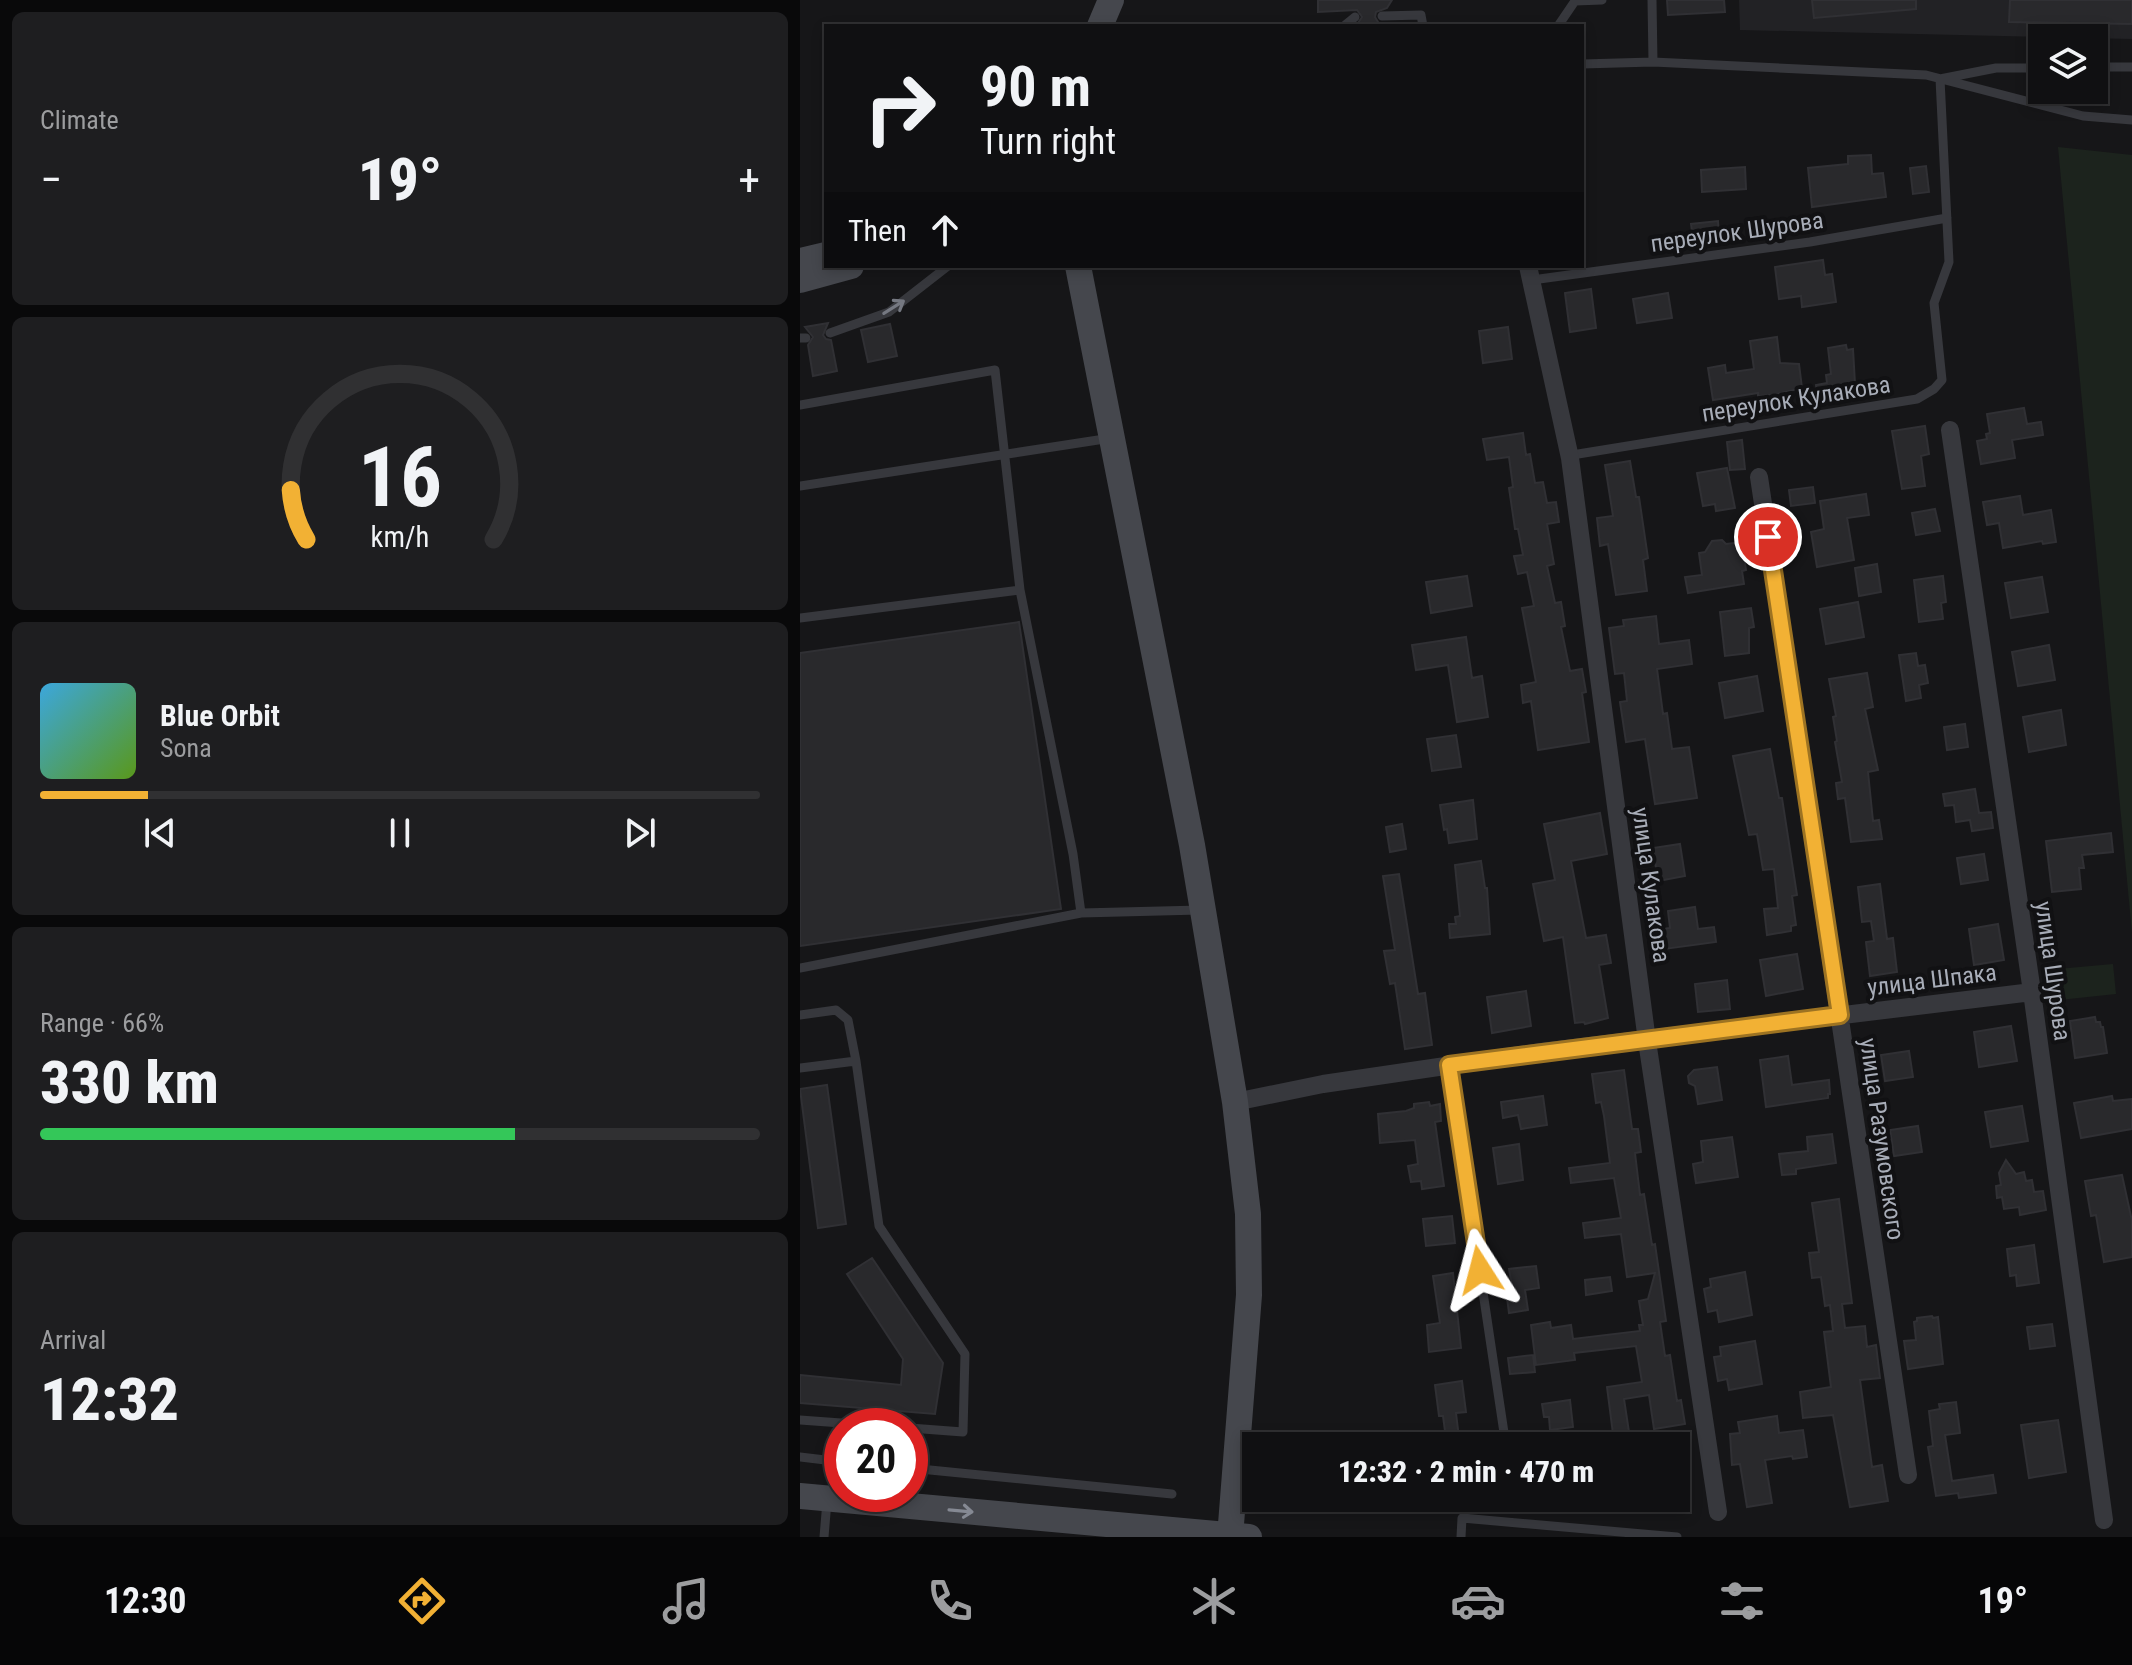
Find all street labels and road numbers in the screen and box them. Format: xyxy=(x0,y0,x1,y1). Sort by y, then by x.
street label: переулок Шурова xyxy=(1649,206,1825,258)
street label: переулок Кулакова xyxy=(1700,370,1892,428)
street label: улица Кулакова xyxy=(1626,805,1676,965)
street label: улица Шурова xyxy=(2029,899,2077,1043)
street label: улица Шпака xyxy=(1866,958,1998,1002)
street label: улица Разумовского xyxy=(1854,1036,1910,1242)

